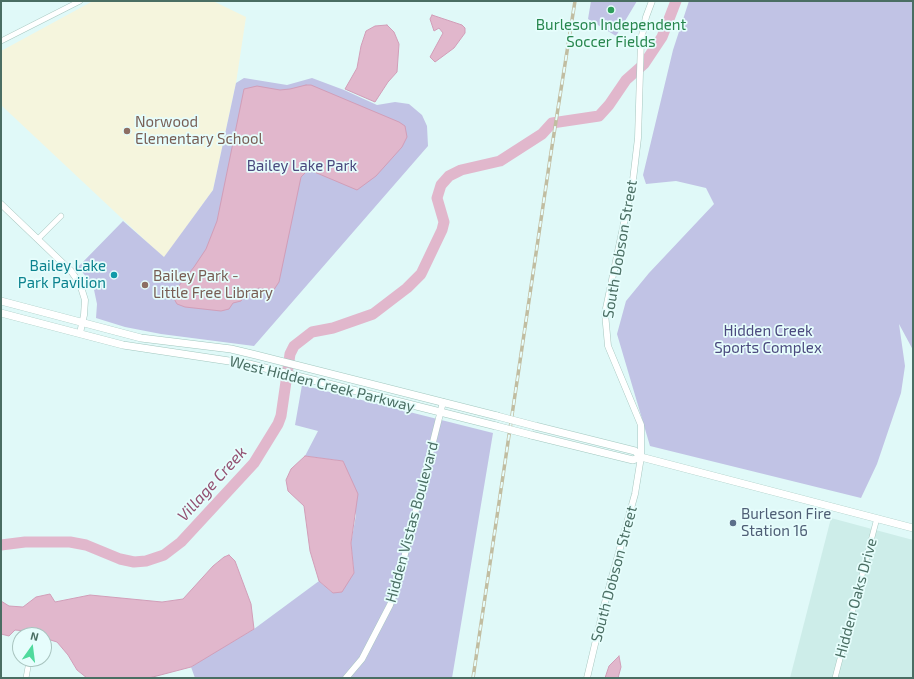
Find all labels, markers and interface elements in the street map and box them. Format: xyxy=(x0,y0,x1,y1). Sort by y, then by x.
marker: Burleson Independent Soccer Fields xyxy=(606,5,616,15)
place label: Burleson Independent Soccer Fields xyxy=(536,16,686,51)
place label: Norwood Elementary School xyxy=(135,113,263,148)
marker: Norwood Elementary School xyxy=(122,126,132,136)
park label: Bailey Lake Park xyxy=(247,157,357,175)
street label: South Dobson Street xyxy=(599,178,641,320)
place label: Bailey Lake Park Pavilion xyxy=(18,257,106,292)
place label: Bailey Park - Little Free Library xyxy=(153,267,273,302)
marker: Bailey Lake Park Pavilion xyxy=(109,270,119,280)
marker: Bailey Park - Little Free Library xyxy=(140,280,150,290)
park label: Hidden Creek Sports Complex xyxy=(714,322,822,357)
street label: West Hidden Creek Parkway xyxy=(227,352,417,416)
street label: Hidden Vistas Boulevard xyxy=(382,440,442,604)
water label: Village Creek xyxy=(173,443,251,525)
street label: South Dobson Street xyxy=(587,504,641,644)
place label: Burleson Fire Station 16 xyxy=(741,505,831,540)
marker: Burleson Fire Station 16 xyxy=(728,518,738,528)
street label: Hidden Oaks Drive xyxy=(831,536,881,660)
north arrow xyxy=(12,627,52,667)
text: N xyxy=(29,629,40,643)

